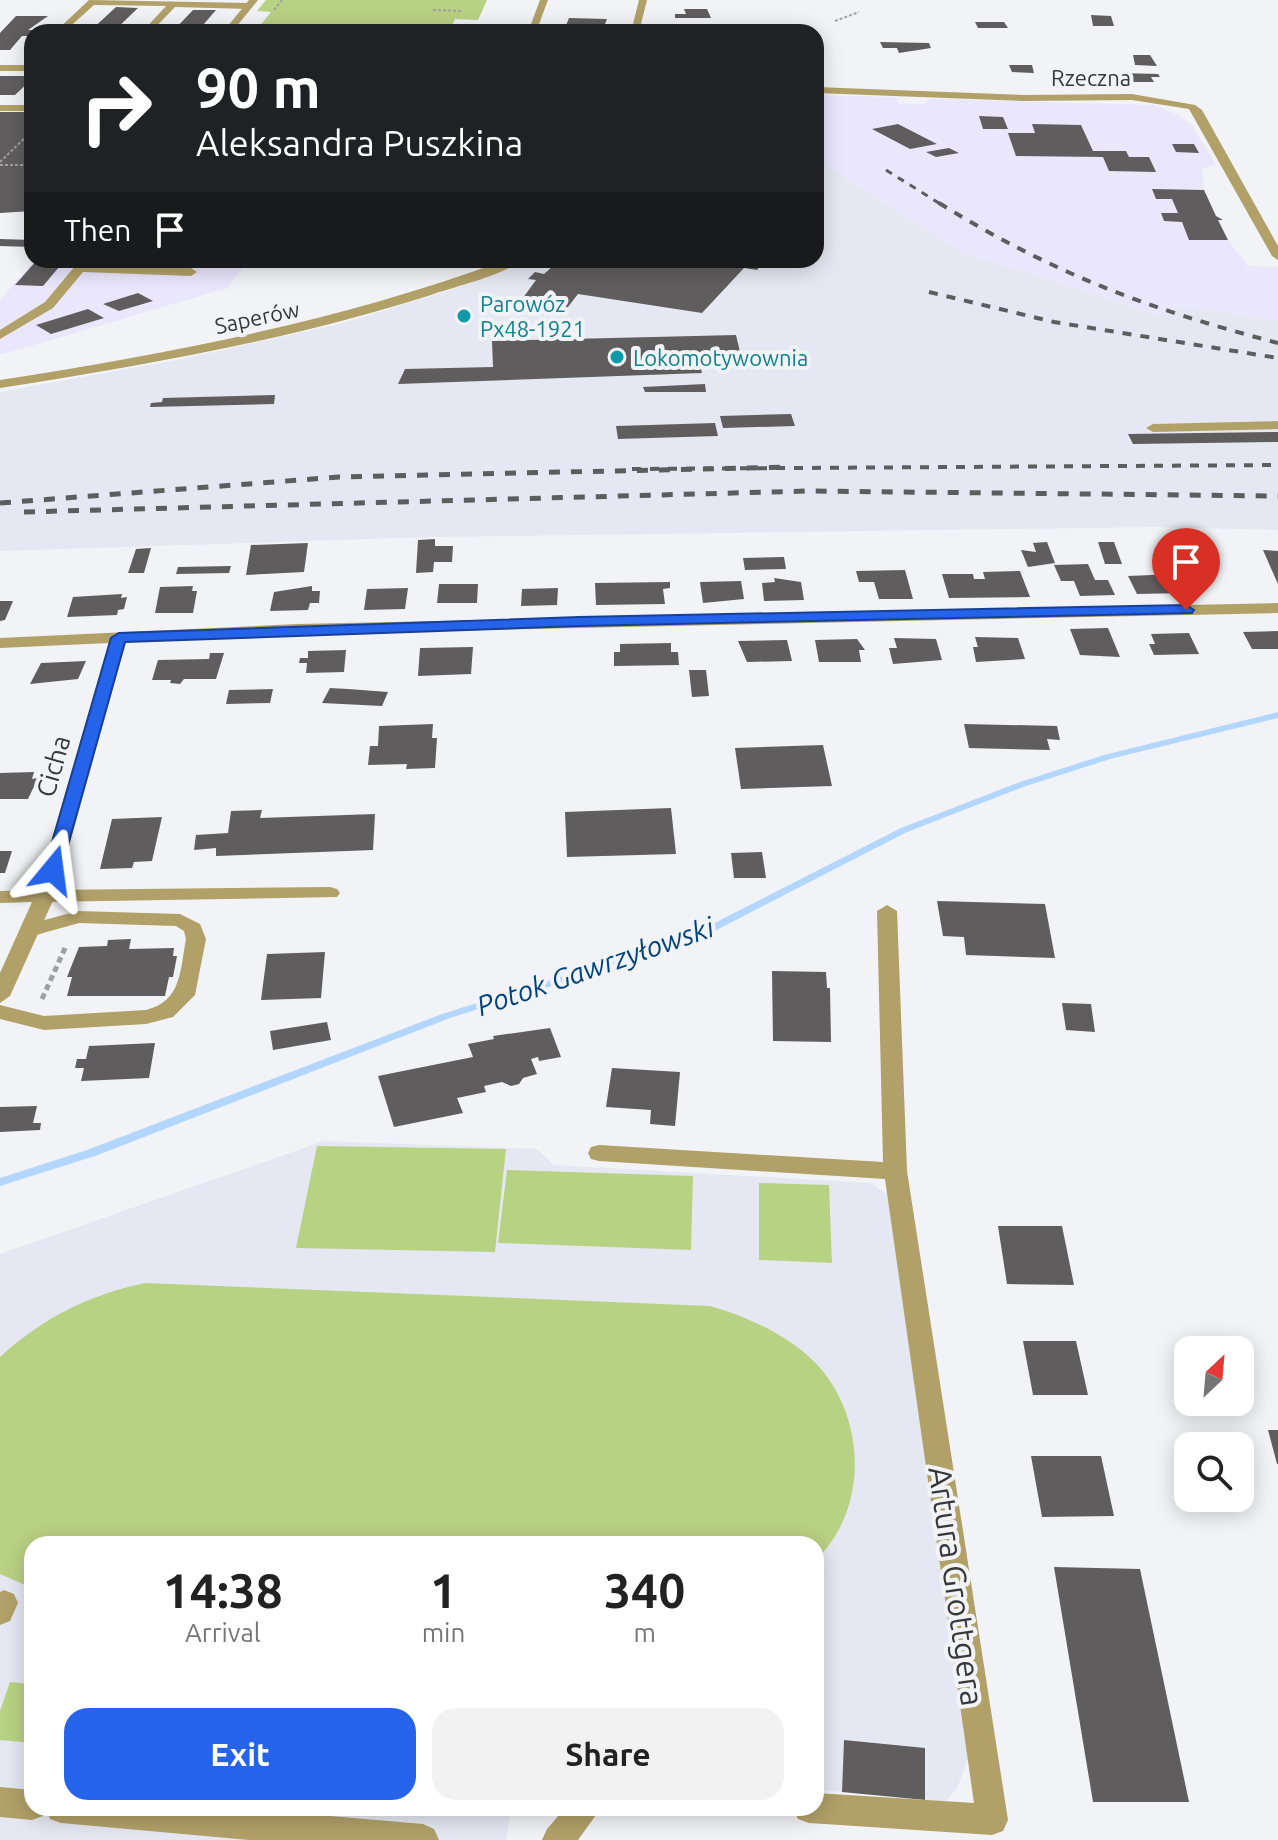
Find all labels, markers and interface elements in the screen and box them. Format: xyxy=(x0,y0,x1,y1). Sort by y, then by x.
icon: right xyxy=(64,56,168,160)
text: 90 m xyxy=(196,56,321,119)
street label: Rzeczna xyxy=(1051,65,1131,90)
text: Aleksandra Puszkina xyxy=(196,122,523,163)
icon: arrive xyxy=(148,208,192,252)
text: Then xyxy=(64,213,132,247)
place label: Parowóz Px48-1921 xyxy=(480,291,585,341)
street label: Saperów xyxy=(212,296,302,338)
marker: Parowóz Px48-1921 xyxy=(455,307,473,325)
place label: Lokomotywownia xyxy=(633,345,808,370)
marker: Lokomotywownia xyxy=(608,348,626,366)
pin xyxy=(1152,528,1220,610)
icon: arrive xyxy=(1164,540,1208,584)
street label: Cicha xyxy=(30,732,76,800)
position arrow xyxy=(11,828,95,912)
water label: Potok Gawrzyłowski xyxy=(472,911,719,1021)
north arrow xyxy=(1174,1336,1254,1416)
map controls xyxy=(1174,1336,1254,1512)
button: search xyxy=(1174,1432,1254,1512)
street label: Artura Grottgera xyxy=(922,1464,992,1708)
text: 14:38 xyxy=(163,1563,283,1617)
text: 1 xyxy=(430,1563,457,1617)
text: 340 xyxy=(604,1563,685,1617)
text: Arrival xyxy=(185,1618,261,1647)
text: min xyxy=(422,1618,465,1647)
text: m xyxy=(633,1618,656,1647)
button: Exit xyxy=(64,1708,416,1800)
button: Share xyxy=(432,1708,784,1800)

